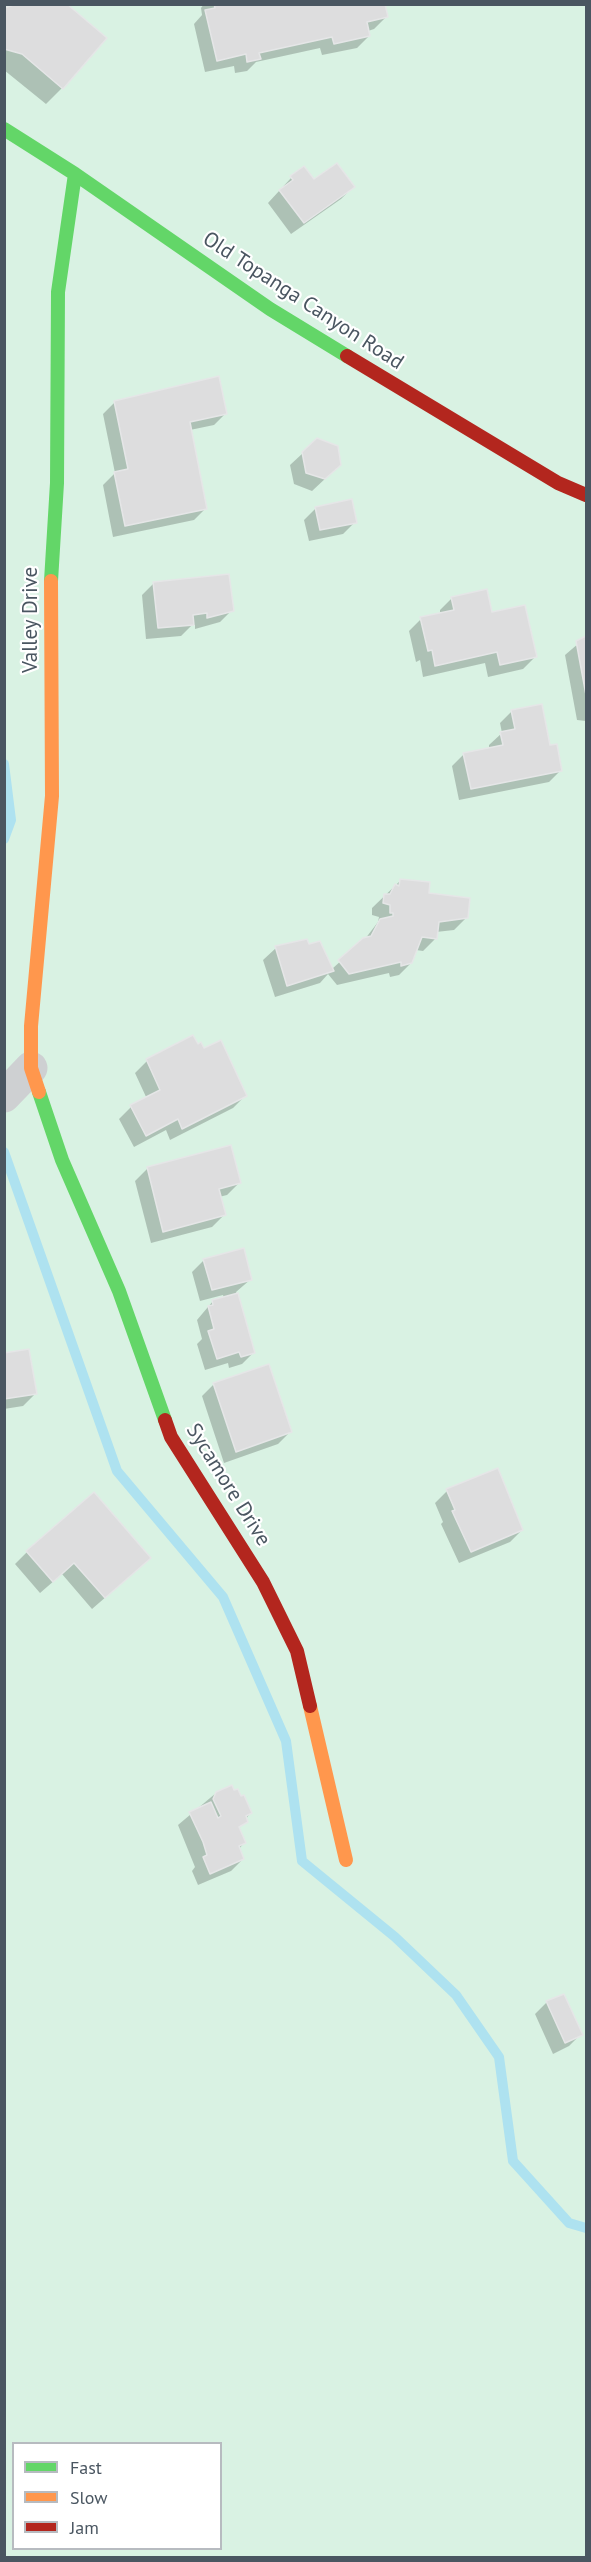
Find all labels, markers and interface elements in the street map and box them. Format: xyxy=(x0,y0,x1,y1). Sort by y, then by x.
street label: Old Topanga Canyon Road xyxy=(198,227,408,375)
street label: Valley Drive xyxy=(18,567,44,673)
street label: Sycamore Drive xyxy=(180,1419,276,1551)
legend xyxy=(12,2442,222,2550)
text: Fast xyxy=(70,2456,102,2479)
text: Slow xyxy=(70,2486,108,2509)
text: Jam xyxy=(70,2516,99,2539)

